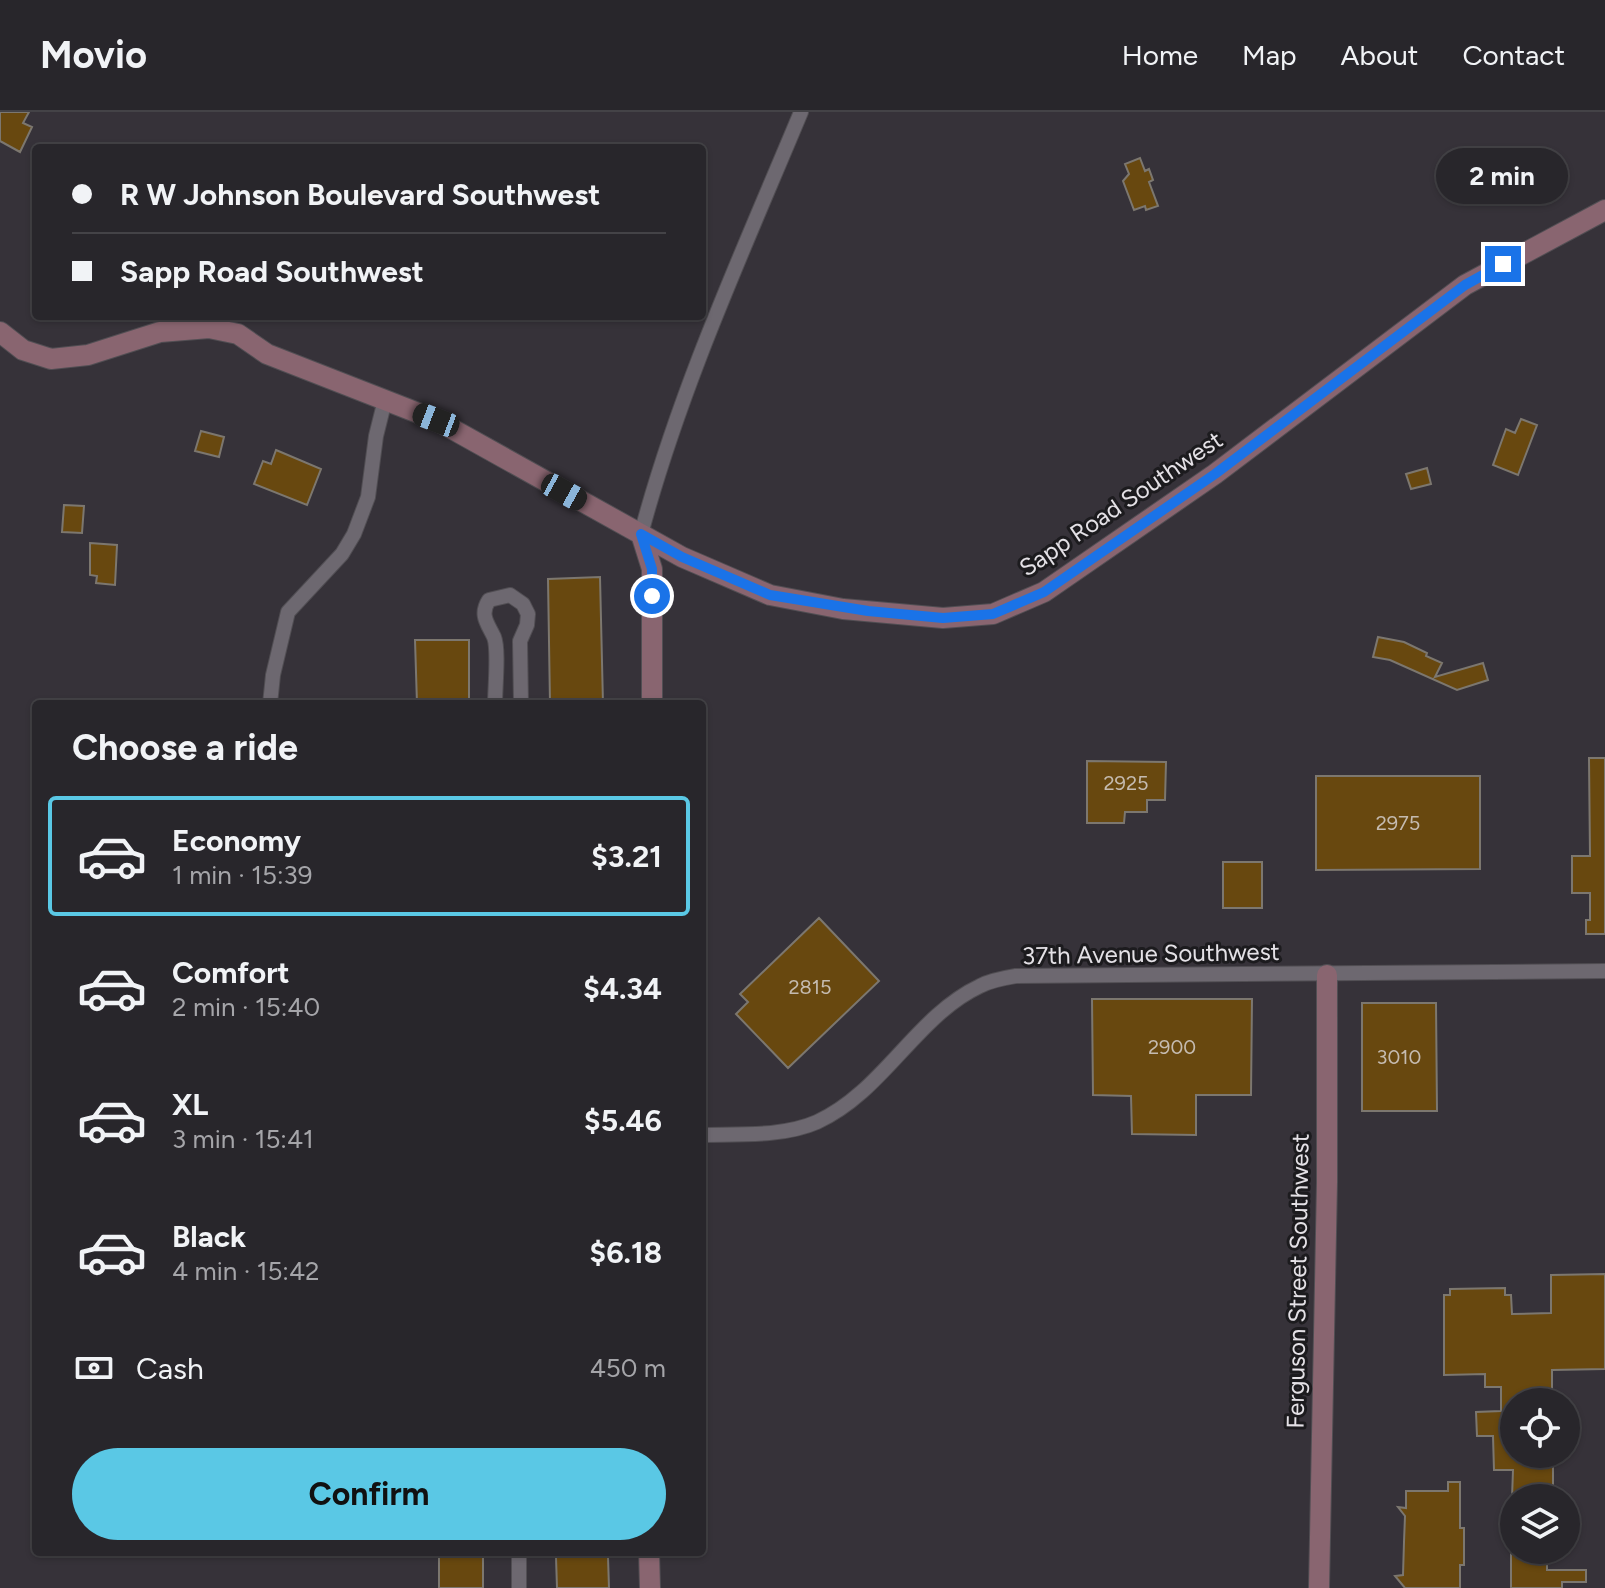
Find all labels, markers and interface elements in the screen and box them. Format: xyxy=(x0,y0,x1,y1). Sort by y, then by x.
text: Movio xyxy=(40,32,147,78)
text: Home xyxy=(1122,38,1198,72)
text: Map xyxy=(1242,38,1297,72)
text: About xyxy=(1341,38,1418,72)
text: Contact xyxy=(1462,38,1565,72)
callout: 2 min xyxy=(1437,148,1569,204)
text: 2 min xyxy=(1469,160,1535,192)
text: R W Johnson Boulevard Southwest xyxy=(120,176,600,213)
route end xyxy=(1485,246,1521,282)
text: Sapp Road Southwest xyxy=(120,253,424,290)
car xyxy=(409,400,463,440)
street label: Sapp Road Southwest xyxy=(1014,425,1228,582)
car xyxy=(537,470,591,514)
route start xyxy=(634,578,670,614)
text: Choose a ride xyxy=(72,726,298,769)
house number: 2925 xyxy=(1103,771,1149,795)
house number: 2975 xyxy=(1376,811,1420,835)
icon: car xyxy=(76,820,148,892)
text: Economy xyxy=(172,822,301,859)
text: $3.21 xyxy=(591,838,662,875)
text: 1 min · 15:39 xyxy=(172,859,312,891)
street label: 37th Avenue Southwest xyxy=(1022,937,1280,970)
icon: car xyxy=(76,952,148,1024)
text: Comfort xyxy=(172,954,290,991)
text: $4.34 xyxy=(583,970,662,1007)
house number: 2815 xyxy=(788,975,832,999)
text: 2 min · 15:40 xyxy=(172,991,320,1023)
house number: 2900 xyxy=(1148,1035,1196,1059)
house number: 3010 xyxy=(1377,1045,1421,1069)
icon: car xyxy=(76,1084,148,1156)
text: XL xyxy=(172,1086,208,1123)
text: $5.46 xyxy=(584,1102,662,1139)
text: 3 min · 15:41 xyxy=(172,1123,314,1155)
street label: Ferguson Street Southwest xyxy=(1280,1133,1315,1429)
icon: car xyxy=(76,1216,148,1288)
text: Black xyxy=(172,1218,246,1255)
text: $6.18 xyxy=(590,1234,662,1271)
text: 4 min · 15:42 xyxy=(172,1255,320,1287)
icon: cash xyxy=(72,1346,116,1390)
text: Cash xyxy=(136,1350,204,1387)
text: 450 m xyxy=(590,1352,666,1384)
map controls xyxy=(1500,1388,1580,1564)
button: locate xyxy=(1500,1388,1580,1468)
button: Confirm xyxy=(72,1448,666,1540)
button: layers xyxy=(1500,1484,1580,1564)

